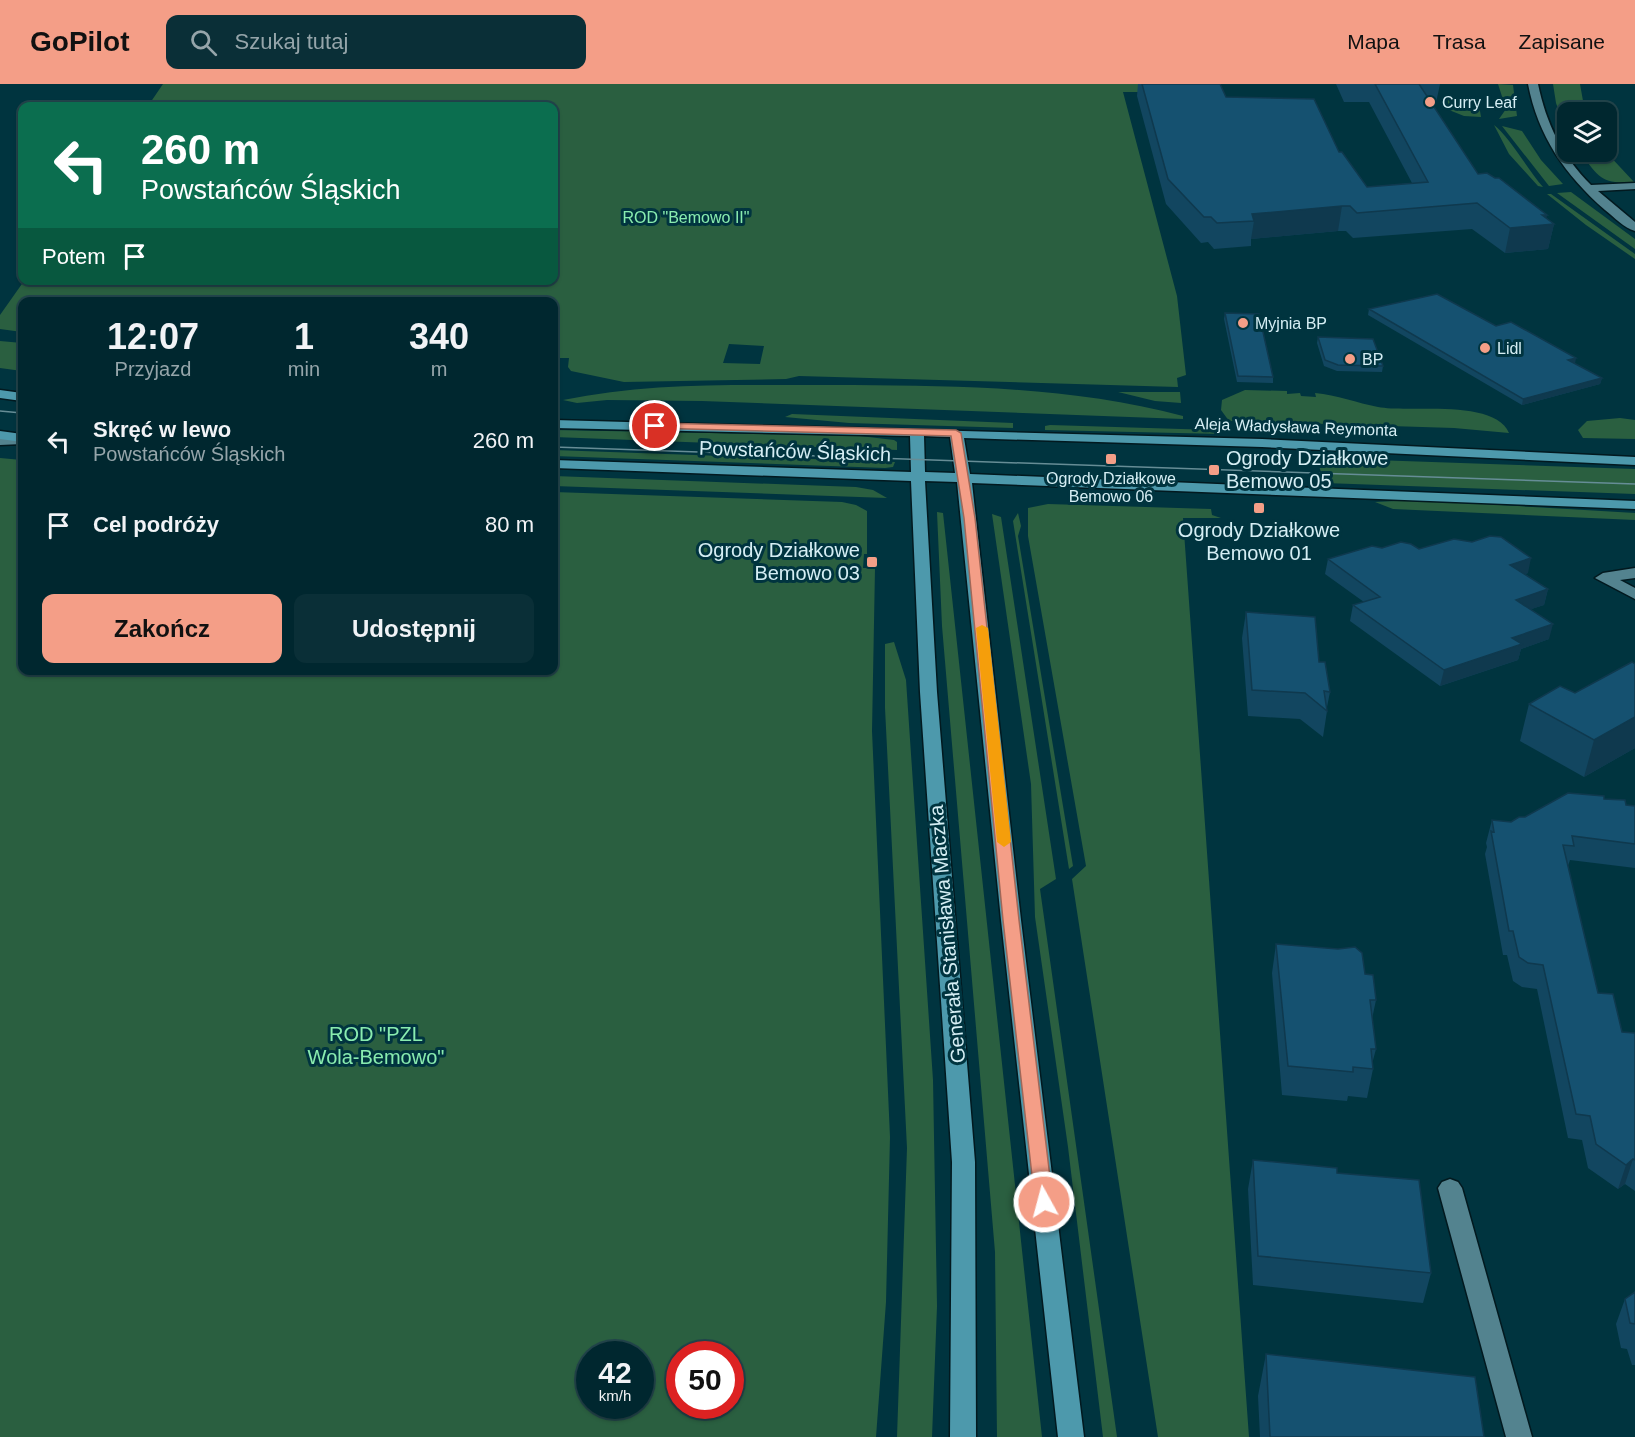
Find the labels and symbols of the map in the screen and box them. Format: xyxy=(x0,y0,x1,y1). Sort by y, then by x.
place label: Curry Leaf xyxy=(1442,94,1517,111)
marker: Curry Leaf xyxy=(1423,95,1437,109)
park label: ROD "Bemowo II" xyxy=(623,209,749,226)
place label: Myjnia BP xyxy=(1255,315,1327,332)
marker: Myjnia BP xyxy=(1236,316,1250,330)
place label: Lidl xyxy=(1497,340,1522,357)
marker: Lidl xyxy=(1478,341,1492,355)
place label: BP xyxy=(1362,351,1383,368)
marker: BP xyxy=(1343,352,1357,366)
pin xyxy=(629,400,680,451)
street label: Aleja Władysława Reymonta xyxy=(1194,415,1398,439)
street label: Powstańców Śląskich xyxy=(699,436,892,465)
place label: Ogrody Działkowe Bemowo 05 xyxy=(1226,447,1388,492)
marker: Ogrody Działkowe Bemowo 06 xyxy=(1104,452,1118,466)
marker: Ogrody Działkowe Bemowo 05 xyxy=(1207,463,1221,477)
place label: Ogrody Działkowe Bemowo 06 xyxy=(1046,470,1176,505)
marker: Ogrody Działkowe Bemowo 01 xyxy=(1252,501,1266,515)
place label: Ogrody Działkowe Bemowo 01 xyxy=(1178,519,1340,564)
place label: Ogrody Działkowe Bemowo 03 xyxy=(698,539,860,584)
marker: Ogrody Działkowe Bemowo 03 xyxy=(865,555,879,569)
street label: Generała Stanisława Maczka xyxy=(925,803,969,1064)
park label: ROD "PZL Wola-Bemowo" xyxy=(308,1023,444,1068)
position arrow xyxy=(1012,1170,1076,1234)
speed limit sign: 50 xyxy=(666,1341,744,1419)

